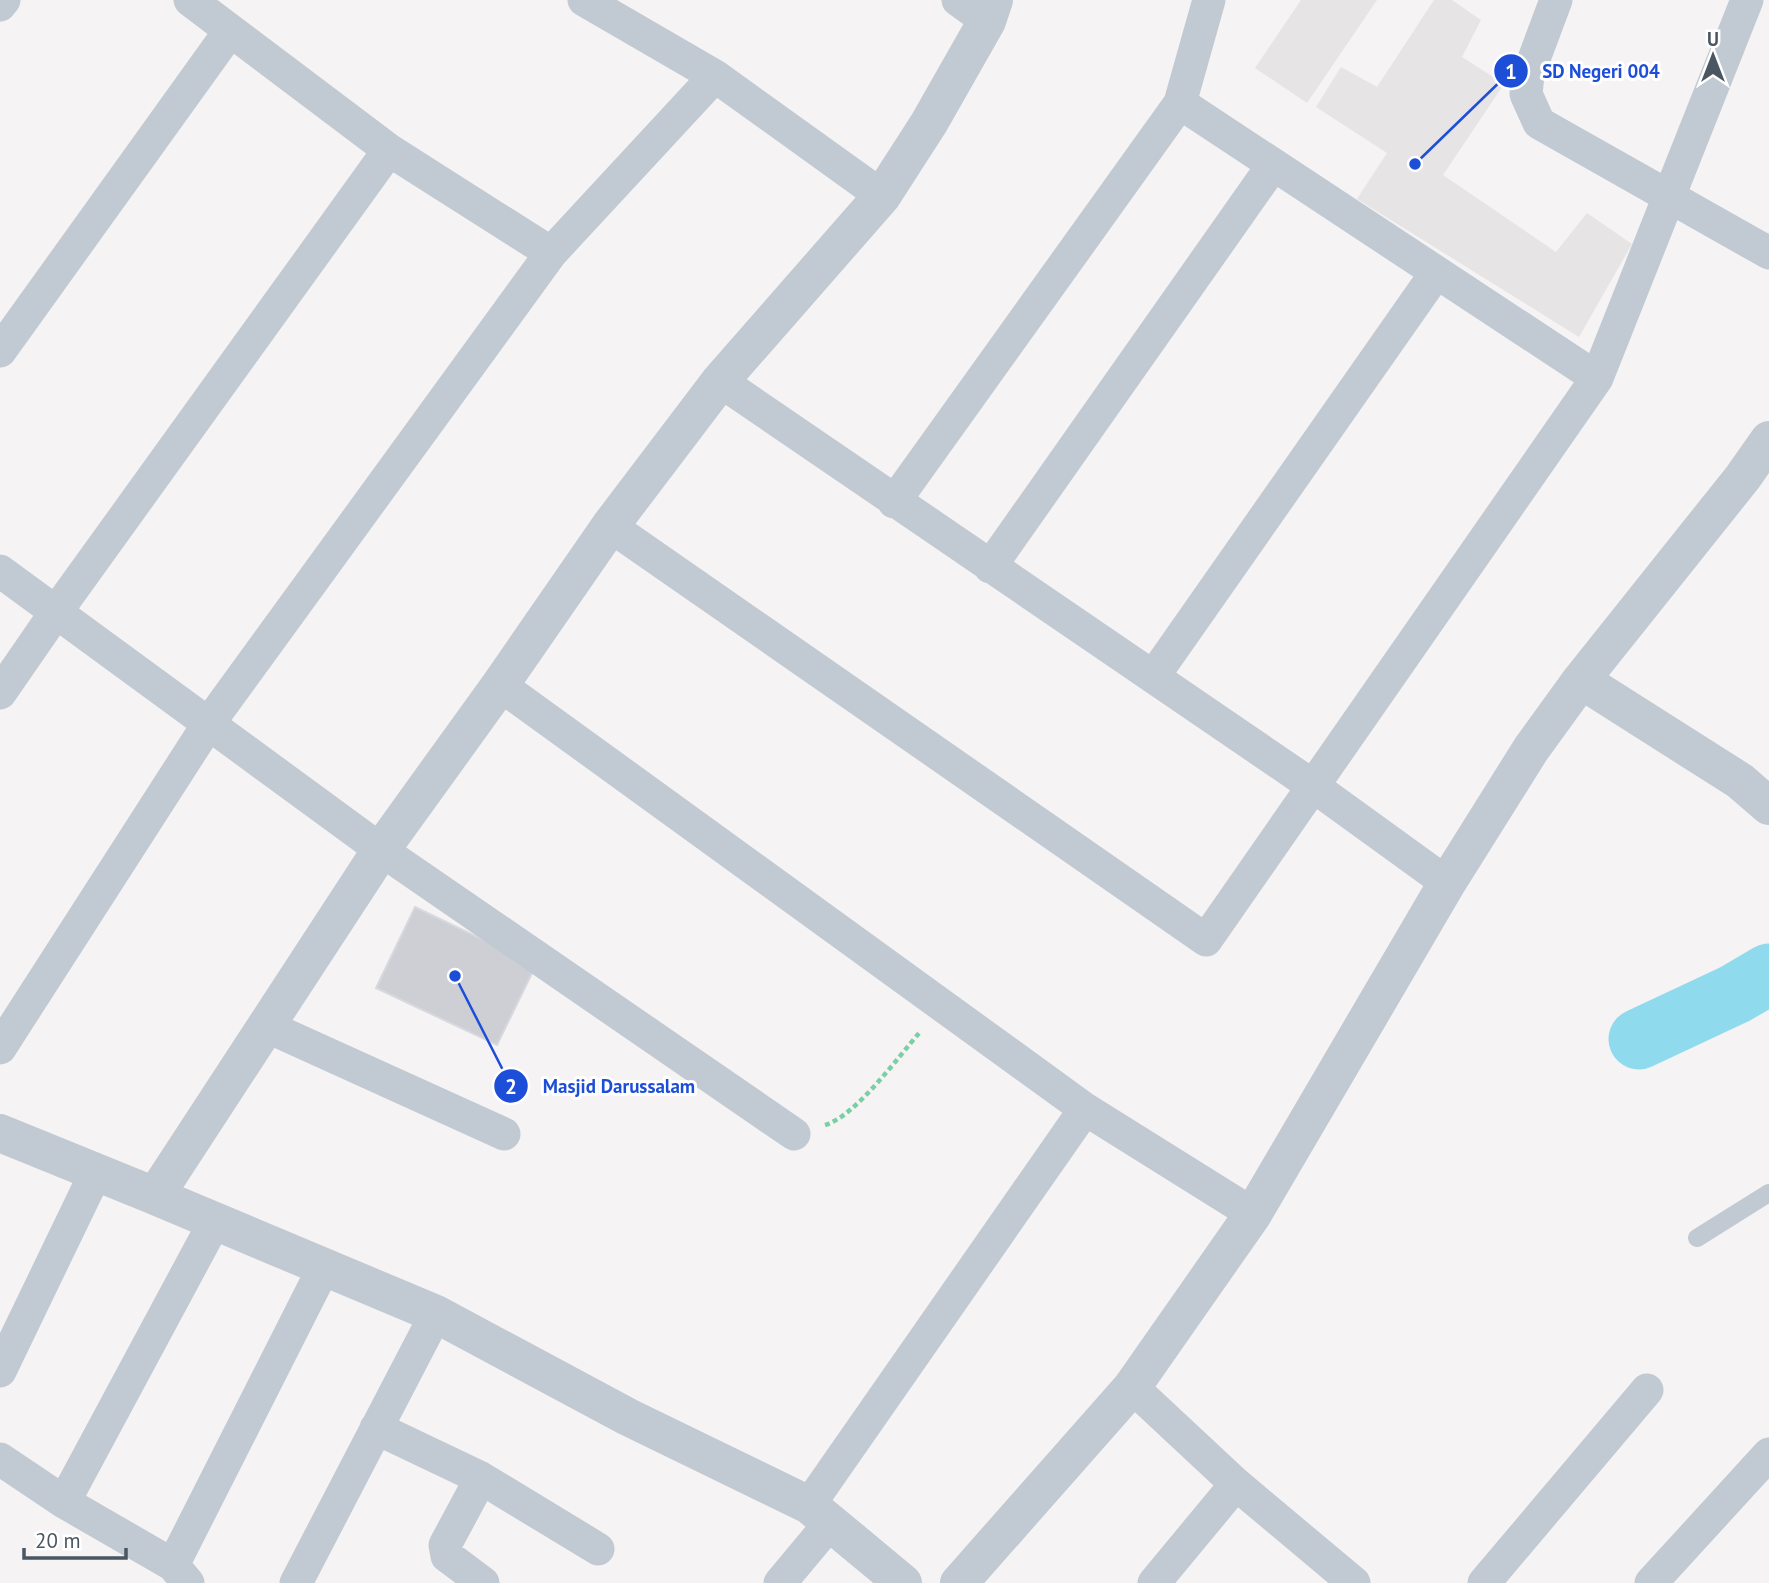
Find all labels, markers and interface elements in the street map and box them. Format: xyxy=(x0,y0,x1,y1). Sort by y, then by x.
north arrow xyxy=(1678,21,1748,91)
text: U xyxy=(1707,27,1719,51)
callout: SD Negeri 004 xyxy=(1493,51,1674,91)
text: 1 xyxy=(1505,58,1517,85)
text: SD Negeri 004 xyxy=(1542,59,1660,83)
callout: Masjid Darussalam xyxy=(493,1066,709,1106)
text: 2 xyxy=(505,1073,517,1100)
text: Masjid Darussalam xyxy=(543,1074,695,1098)
scale bar xyxy=(24,1516,126,1560)
text: 20 m xyxy=(35,1527,81,1554)

